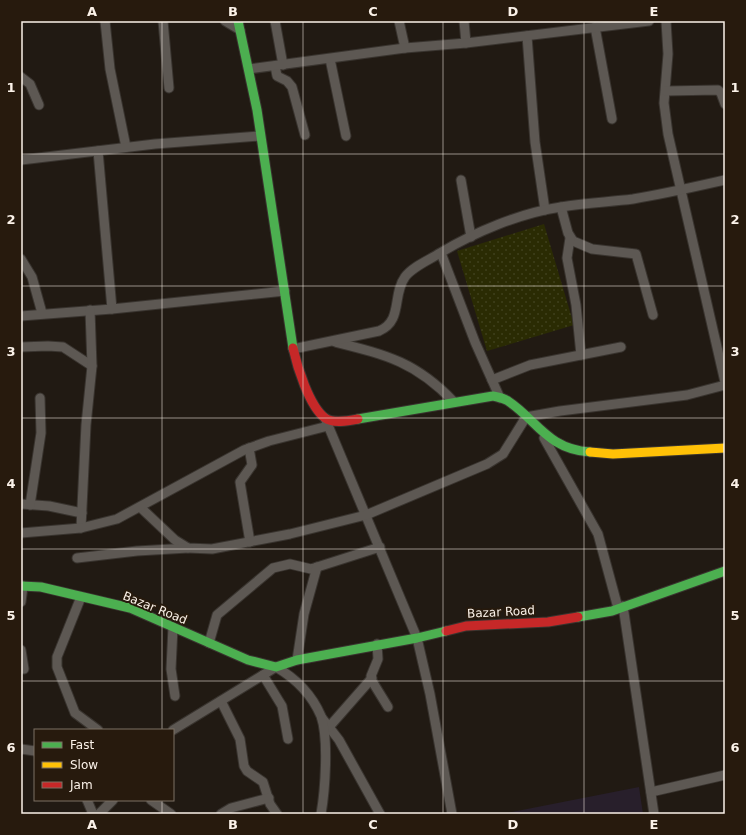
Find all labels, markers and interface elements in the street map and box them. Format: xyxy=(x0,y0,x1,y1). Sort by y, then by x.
text: A xyxy=(87,4,97,19)
text: B xyxy=(228,4,238,19)
text: C xyxy=(368,4,378,19)
text: D xyxy=(508,4,519,19)
text: E xyxy=(650,4,658,19)
text: 1 xyxy=(6,80,16,95)
text: 1 xyxy=(730,80,740,95)
text: 2 xyxy=(6,212,16,227)
text: 2 xyxy=(730,212,740,227)
text: 3 xyxy=(6,344,16,359)
text: 3 xyxy=(730,344,740,359)
text: 4 xyxy=(6,476,16,491)
text: 4 xyxy=(730,476,740,491)
street label: Bazar Road xyxy=(121,589,189,627)
street label: Bazar Road xyxy=(467,603,535,621)
text: 5 xyxy=(6,608,16,623)
text: 5 xyxy=(730,608,740,623)
legend xyxy=(34,729,174,801)
text: Fast xyxy=(70,738,94,752)
text: 6 xyxy=(6,740,16,755)
text: 6 xyxy=(730,740,740,755)
text: Slow xyxy=(70,758,98,772)
text: Jam xyxy=(69,778,93,792)
text: A xyxy=(87,817,97,832)
text: B xyxy=(228,817,238,832)
text: C xyxy=(368,817,378,832)
text: D xyxy=(508,817,519,832)
text: E xyxy=(650,817,658,832)

